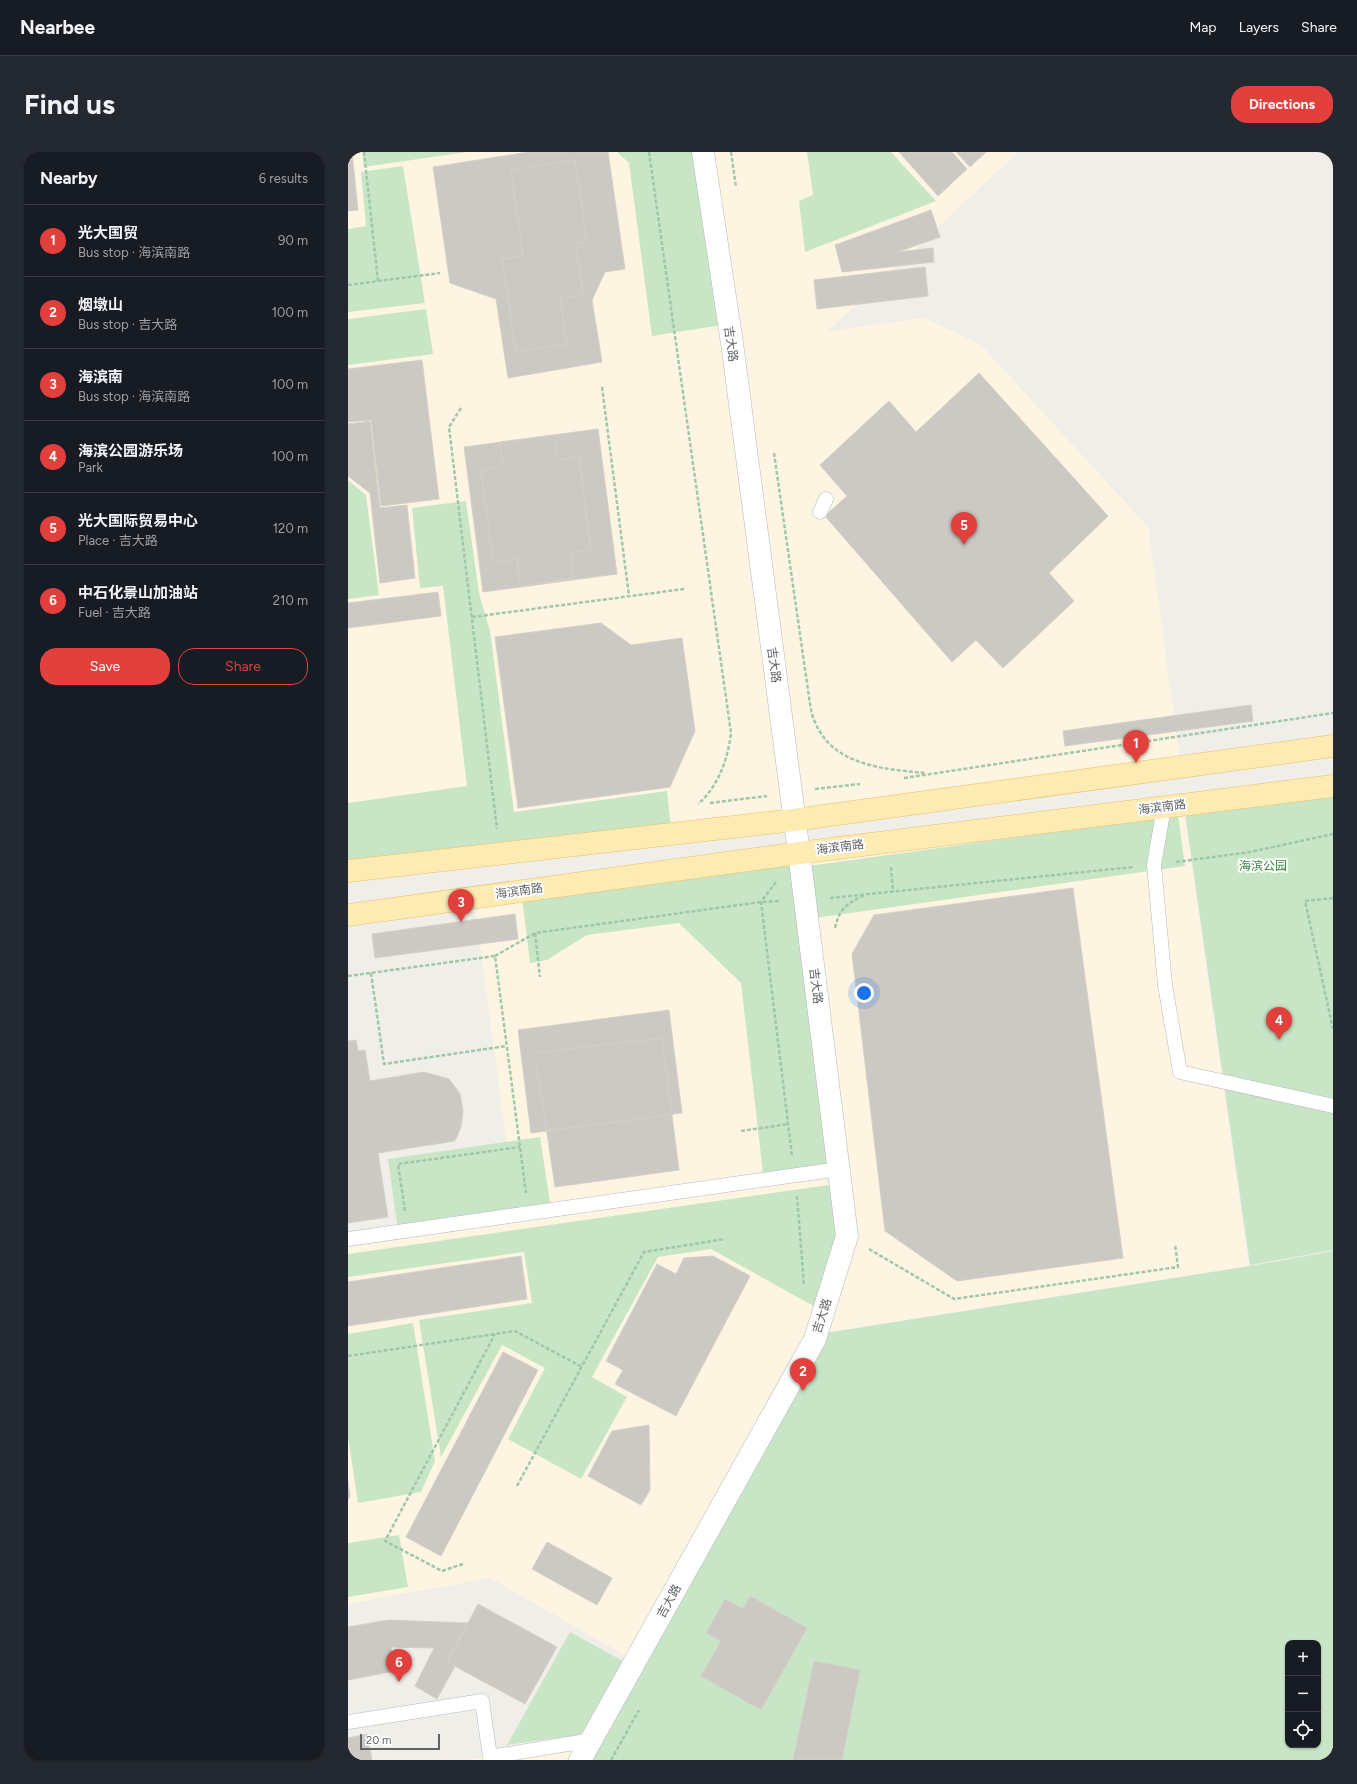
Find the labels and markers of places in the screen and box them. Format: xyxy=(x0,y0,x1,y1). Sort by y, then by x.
pin: 5 xyxy=(951,512,977,545)
pin: 1 xyxy=(1123,730,1149,763)
pin: 3 xyxy=(448,889,474,922)
pin: 4 xyxy=(1266,1007,1292,1040)
pin: 2 xyxy=(790,1358,816,1391)
pin: 6 xyxy=(386,1649,412,1682)

